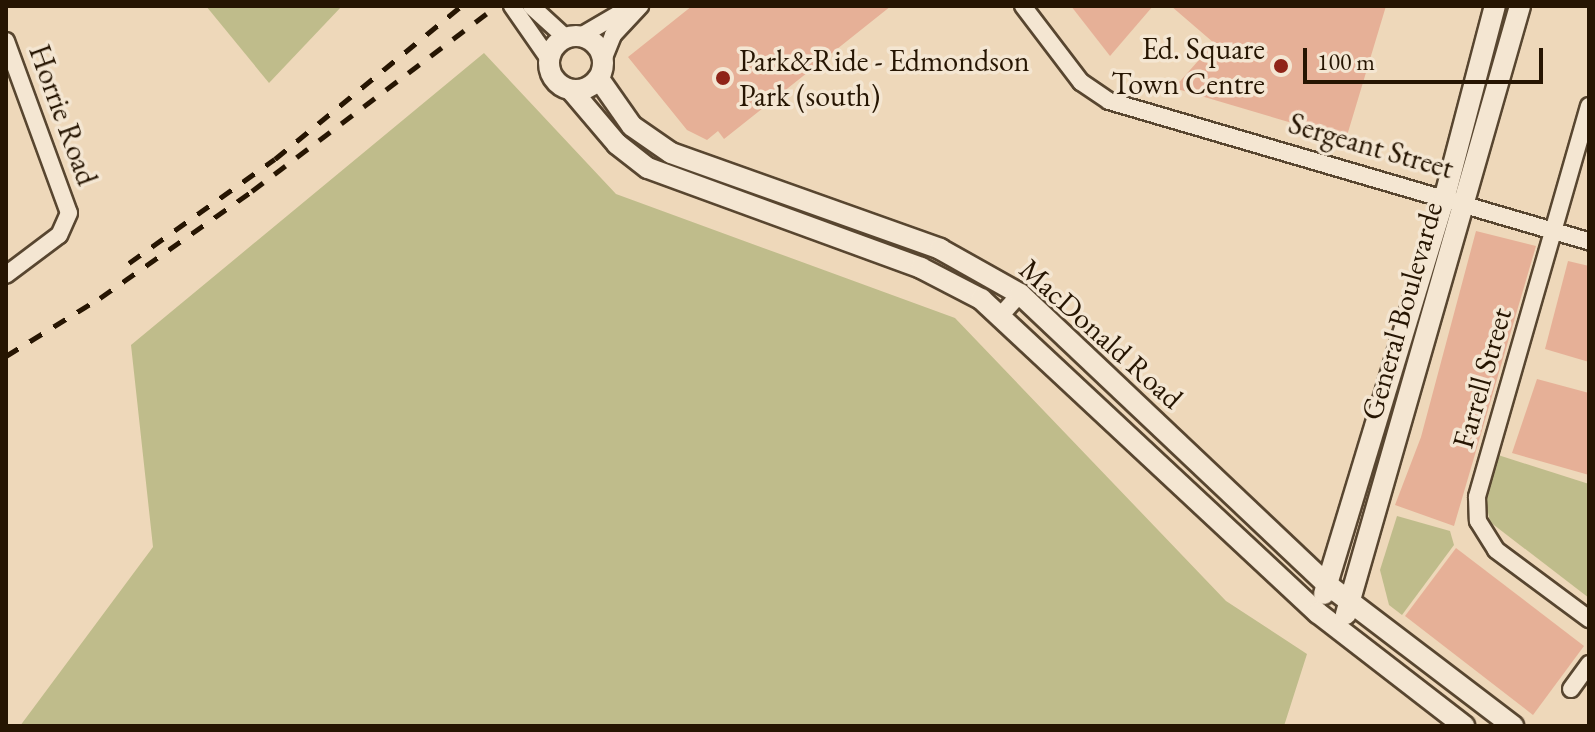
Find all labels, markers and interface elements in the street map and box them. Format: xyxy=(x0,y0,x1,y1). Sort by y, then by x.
place label: Ed. Square Town Centre xyxy=(1111,31,1265,102)
scale bar xyxy=(1307,32,1547,82)
street label: Horrie Road xyxy=(21,40,105,190)
place label: Park&Ride - Edmondson Park (south) xyxy=(739,43,1030,114)
text: 100 m xyxy=(1317,46,1375,77)
marker: Ed. Square Town Centre xyxy=(1272,57,1290,75)
marker: Park&Ride - Edmondson Park (south) xyxy=(714,69,732,87)
street label: Sergeant Street xyxy=(1285,105,1457,187)
street label: General Boulevarde xyxy=(1354,198,1450,424)
street label: MacDonald Road xyxy=(1012,251,1190,417)
street label: Farrell Street xyxy=(1445,304,1519,452)

